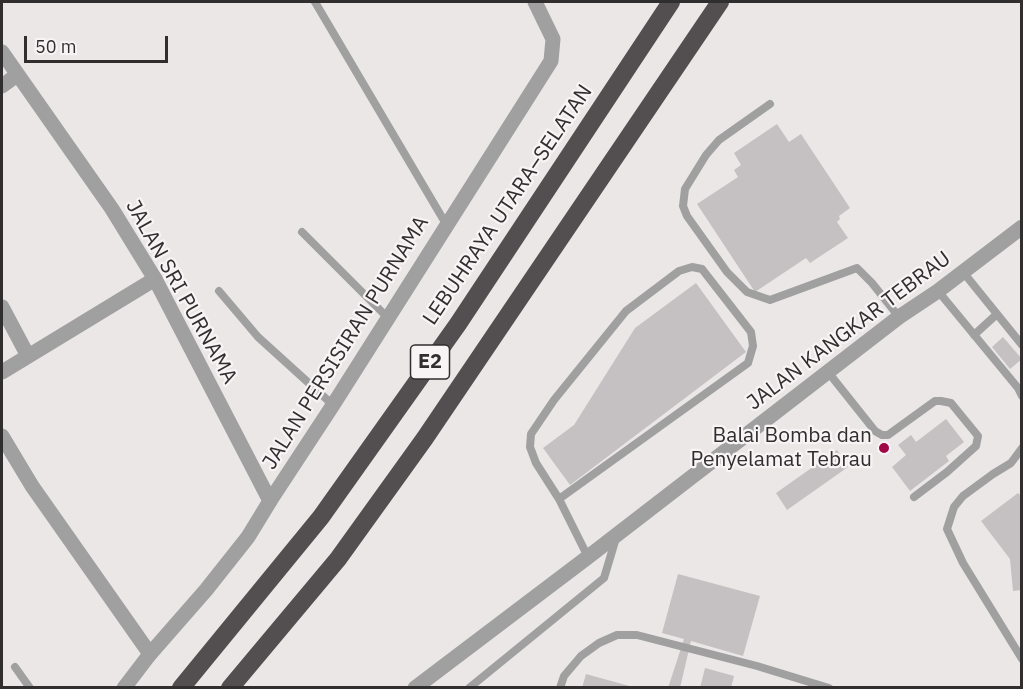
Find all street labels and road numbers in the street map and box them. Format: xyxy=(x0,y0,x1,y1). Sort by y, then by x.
street label: LEBUHRAYA UTARA–SELATAN xyxy=(418,80,598,330)
street label: JALAN SRI PURNAMA xyxy=(120,196,242,388)
street label: JALAN PERSISIRAN PURNAMA xyxy=(257,212,435,474)
street label: JALAN KANGKAR TEBRAU xyxy=(742,246,956,416)
road number: E2 xyxy=(410,345,450,379)

